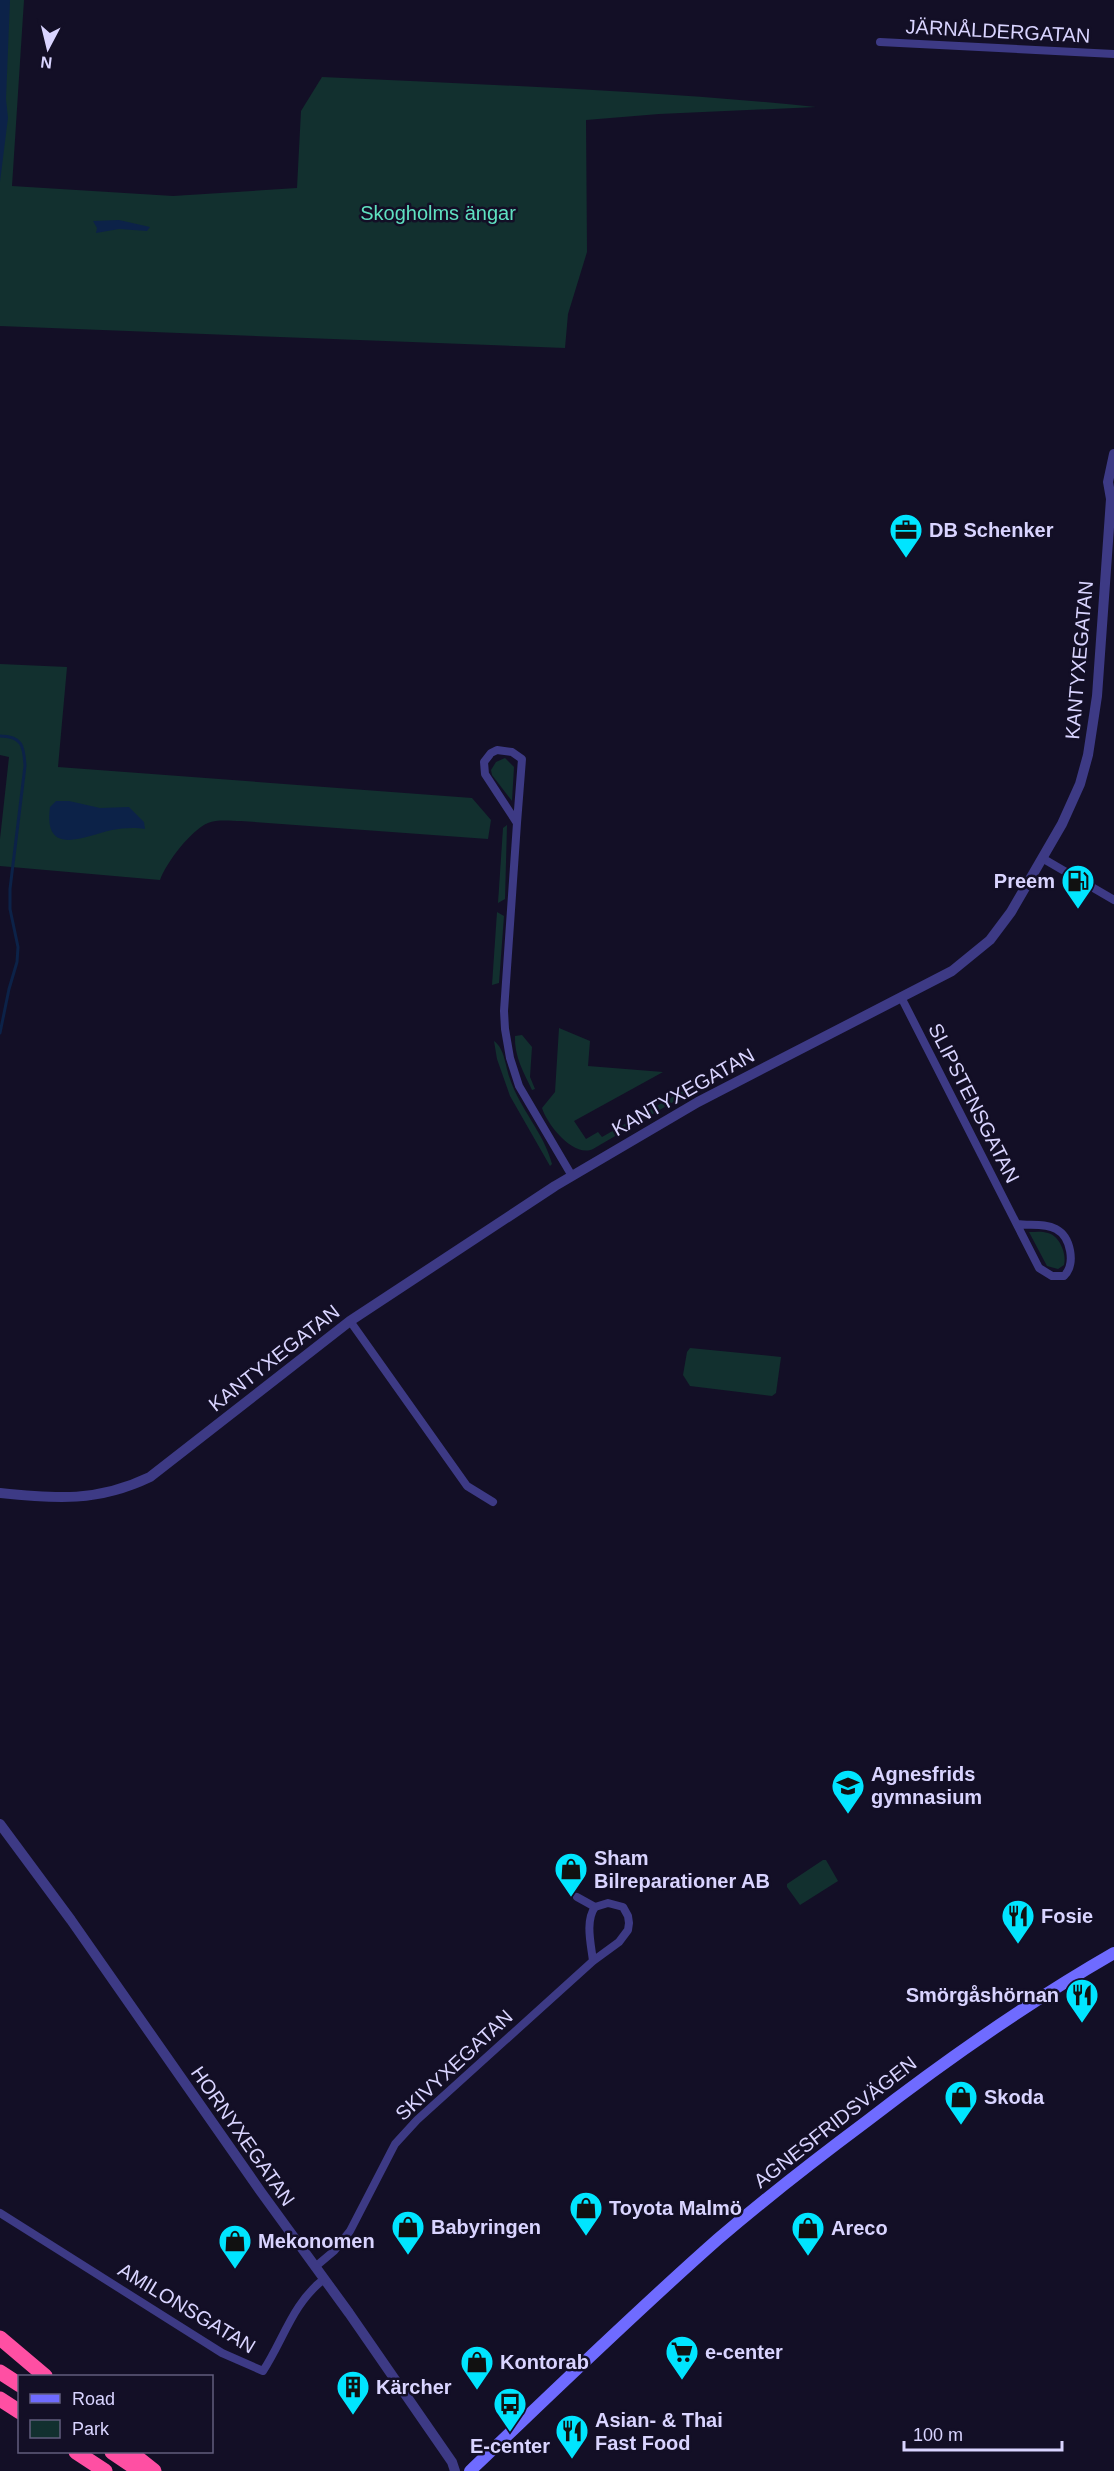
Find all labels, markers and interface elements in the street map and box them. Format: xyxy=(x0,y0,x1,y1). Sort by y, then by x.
street label: JÄRNÅLDERGATAN xyxy=(905,15,1091,47)
north arrow xyxy=(18,18,78,78)
text: N xyxy=(39,53,53,72)
park label: Skogholms ängar xyxy=(360,202,516,224)
office icon: DB Schenker xyxy=(888,512,924,559)
place label: DB Schenker xyxy=(929,519,1054,541)
street label: KANTYXEGATAN xyxy=(1061,580,1097,740)
fuel station icon: Preem xyxy=(1060,863,1096,910)
place label: Preem xyxy=(994,870,1055,892)
street label: SLIPSTENSGATAN xyxy=(924,1020,1024,1186)
street label: KANTYXEGATAN xyxy=(608,1044,758,1140)
street label: KANTYXEGATAN xyxy=(204,1300,344,1416)
place label: Agnesfrids gymnasium xyxy=(871,1763,982,1808)
school or university icon: Agnesfrids gymnasium xyxy=(830,1768,866,1815)
place label: Sham Bilreparationer AB xyxy=(594,1847,770,1892)
shop icon: Sham Bilreparationer AB xyxy=(553,1851,589,1898)
restaurant icon: Fosie xyxy=(1000,1898,1036,1945)
place label: Fosie xyxy=(1041,1905,1093,1927)
restaurant icon: Smörgåshörnan xyxy=(1064,1977,1100,2024)
place label: Smörgåshörnan xyxy=(906,1984,1059,2006)
street label: SKIVYXEGATAN xyxy=(391,2005,517,2125)
street label: AGNESFRIDSVÄGEN xyxy=(749,2052,921,2192)
street label: HORNYXEGATAN xyxy=(187,2062,299,2210)
shop icon: Skoda xyxy=(943,2079,979,2126)
place label: Skoda xyxy=(984,2086,1045,2108)
shop icon: Toyota Malmö xyxy=(568,2190,604,2237)
place label: Toyota Malmö xyxy=(609,2197,742,2219)
shop icon: Babyringen xyxy=(390,2209,426,2256)
shop icon: Areco xyxy=(790,2210,826,2257)
place label: Babyringen xyxy=(431,2216,541,2238)
place label: Areco xyxy=(831,2217,888,2239)
shop icon: Mekonomen xyxy=(217,2223,253,2270)
place label: Mekonomen xyxy=(258,2230,375,2252)
street label: AMILONSGATAN xyxy=(114,2258,260,2358)
supermarket icon: e-center xyxy=(664,2334,700,2381)
place label: e-center xyxy=(705,2341,783,2363)
shop icon: Kontorab xyxy=(459,2344,495,2391)
place label: Kontorab xyxy=(500,2351,589,2373)
building icon: Kärcher xyxy=(335,2369,371,2416)
legend xyxy=(18,2375,213,2453)
place label: Kärcher xyxy=(376,2376,452,2398)
bus stop icon: E-center xyxy=(492,2386,528,2433)
text: Road xyxy=(72,2389,115,2409)
place label: Asian- & Thai Fast Food xyxy=(595,2409,723,2454)
restaurant icon: Asian- & Thai Fast Food xyxy=(554,2413,590,2460)
scale bar xyxy=(904,2414,1062,2452)
text: Park xyxy=(72,2419,110,2439)
text: 100 m xyxy=(913,2425,963,2445)
place label: E-center xyxy=(470,2435,550,2457)

